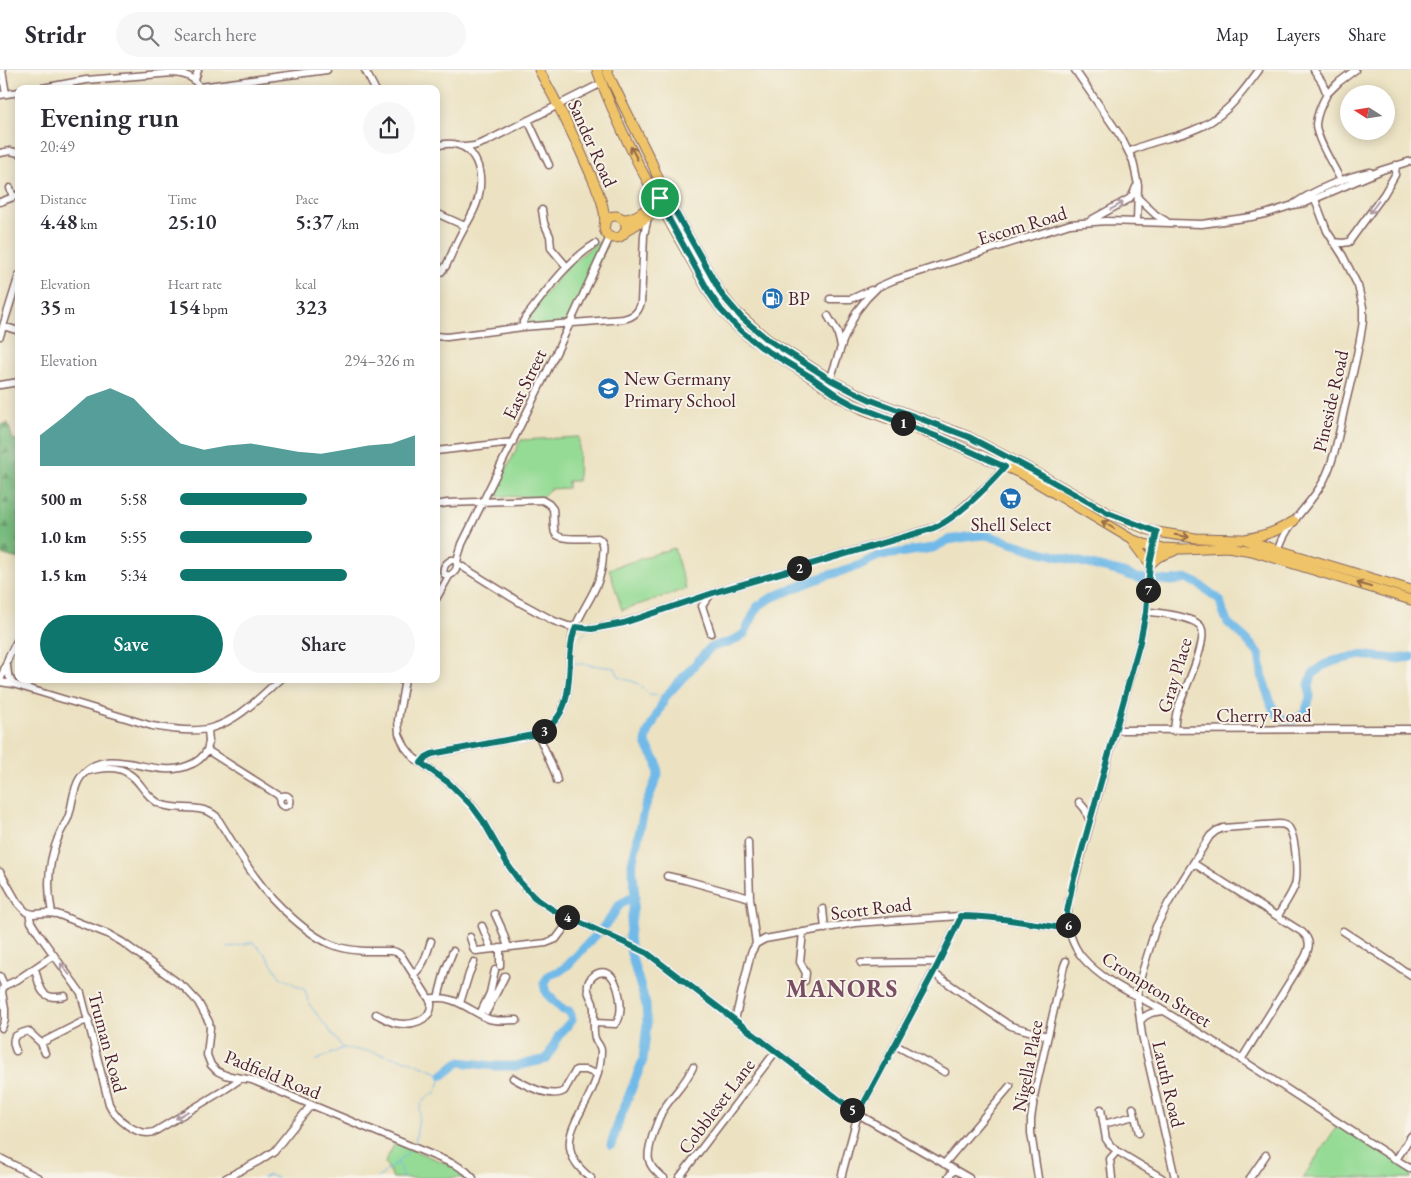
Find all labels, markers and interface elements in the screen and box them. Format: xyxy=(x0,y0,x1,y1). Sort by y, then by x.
search box xyxy=(116,12,466,57)
text: Stridr xyxy=(25,19,86,50)
icon: search xyxy=(134,21,162,49)
text: Search here xyxy=(174,22,257,47)
text: Map xyxy=(1216,23,1248,46)
text: Layers xyxy=(1276,23,1320,46)
text: Share xyxy=(1348,23,1386,46)
north arrow xyxy=(1340,85,1395,140)
map controls xyxy=(1340,85,1395,140)
street label: Sander Road xyxy=(562,95,623,191)
text: Evening run xyxy=(40,99,179,135)
button: share xyxy=(363,102,415,154)
text: 20:49 xyxy=(40,136,75,157)
one-way arrow xyxy=(629,146,638,161)
pin xyxy=(639,177,681,219)
icon: arrive xyxy=(646,184,674,212)
text: Distance xyxy=(40,190,87,208)
text: Time xyxy=(168,190,197,208)
text: Pace xyxy=(295,190,319,208)
street label: Escom Road xyxy=(975,200,1070,251)
one-way arrow xyxy=(1369,200,1379,214)
one-way arrow xyxy=(1109,201,1124,211)
text: 4.48 xyxy=(40,208,77,235)
text: 25:10 xyxy=(168,208,216,235)
text: 5:37 xyxy=(295,208,333,235)
text: km xyxy=(77,215,98,233)
text: /km xyxy=(333,215,359,233)
text: Elevation xyxy=(40,275,90,293)
text: Heart rate xyxy=(168,275,222,293)
text: kcal xyxy=(295,275,316,293)
fuel station icon: BP xyxy=(760,286,784,310)
place label: BP xyxy=(788,286,810,311)
text: 35 xyxy=(40,293,62,320)
text: 154 xyxy=(168,293,200,320)
text: 323 xyxy=(295,293,328,320)
text: m xyxy=(62,300,75,318)
text: bpm xyxy=(200,300,228,318)
street label: East Street xyxy=(497,345,552,424)
street label: Pineside Road xyxy=(1307,347,1354,455)
text: Elevation xyxy=(40,350,98,371)
text: 294–326 m xyxy=(344,350,415,371)
place label: New Germany Primary School xyxy=(624,366,736,413)
school or university icon: New Germany Primary School xyxy=(596,377,620,401)
pin: 1 xyxy=(890,410,916,436)
text: 1 xyxy=(900,414,907,432)
supermarket icon: Shell Select xyxy=(999,486,1023,510)
text: 500 m xyxy=(40,489,82,510)
text: 5:58 xyxy=(120,489,147,510)
place label: Shell Select xyxy=(971,512,1051,537)
one-way arrow xyxy=(1101,520,1115,530)
text: 1.0 km xyxy=(40,527,86,548)
text: 5:55 xyxy=(120,527,147,548)
one-way arrow xyxy=(1174,532,1190,542)
pin: 2 xyxy=(786,556,812,580)
text: 2 xyxy=(796,559,803,577)
text: 1.5 km xyxy=(40,565,86,586)
text: 5:34 xyxy=(120,565,147,586)
pin: 7 xyxy=(1136,578,1160,602)
one-way arrow xyxy=(1357,580,1373,590)
text: 7 xyxy=(1145,581,1152,599)
button: Save xyxy=(40,615,223,673)
button: Share xyxy=(233,615,415,673)
street label: Gray Place xyxy=(1151,635,1198,716)
street label: Cherry Road xyxy=(1216,703,1312,728)
pin: 3 xyxy=(532,718,556,744)
text: 3 xyxy=(541,722,548,740)
street label: Scott Road xyxy=(829,891,913,926)
pin: 4 xyxy=(554,904,580,930)
text: 4 xyxy=(564,908,571,926)
pin: 6 xyxy=(1056,912,1080,938)
text: 6 xyxy=(1065,916,1072,934)
street label: Crompton Street xyxy=(1097,946,1216,1033)
one-way arrow xyxy=(60,962,70,976)
district label: MANORS xyxy=(786,973,898,1004)
street label: Truman Road xyxy=(82,989,133,1096)
street label: Nigella Place xyxy=(1006,1018,1049,1114)
street label: Lauth Road xyxy=(1146,1038,1191,1130)
street label: Padfield Road xyxy=(221,1044,325,1105)
street label: Cobbleset Lane xyxy=(672,1053,761,1159)
pin: 5 xyxy=(840,1098,864,1122)
text: 5 xyxy=(849,1101,856,1119)
one-way arrow xyxy=(175,1111,189,1121)

